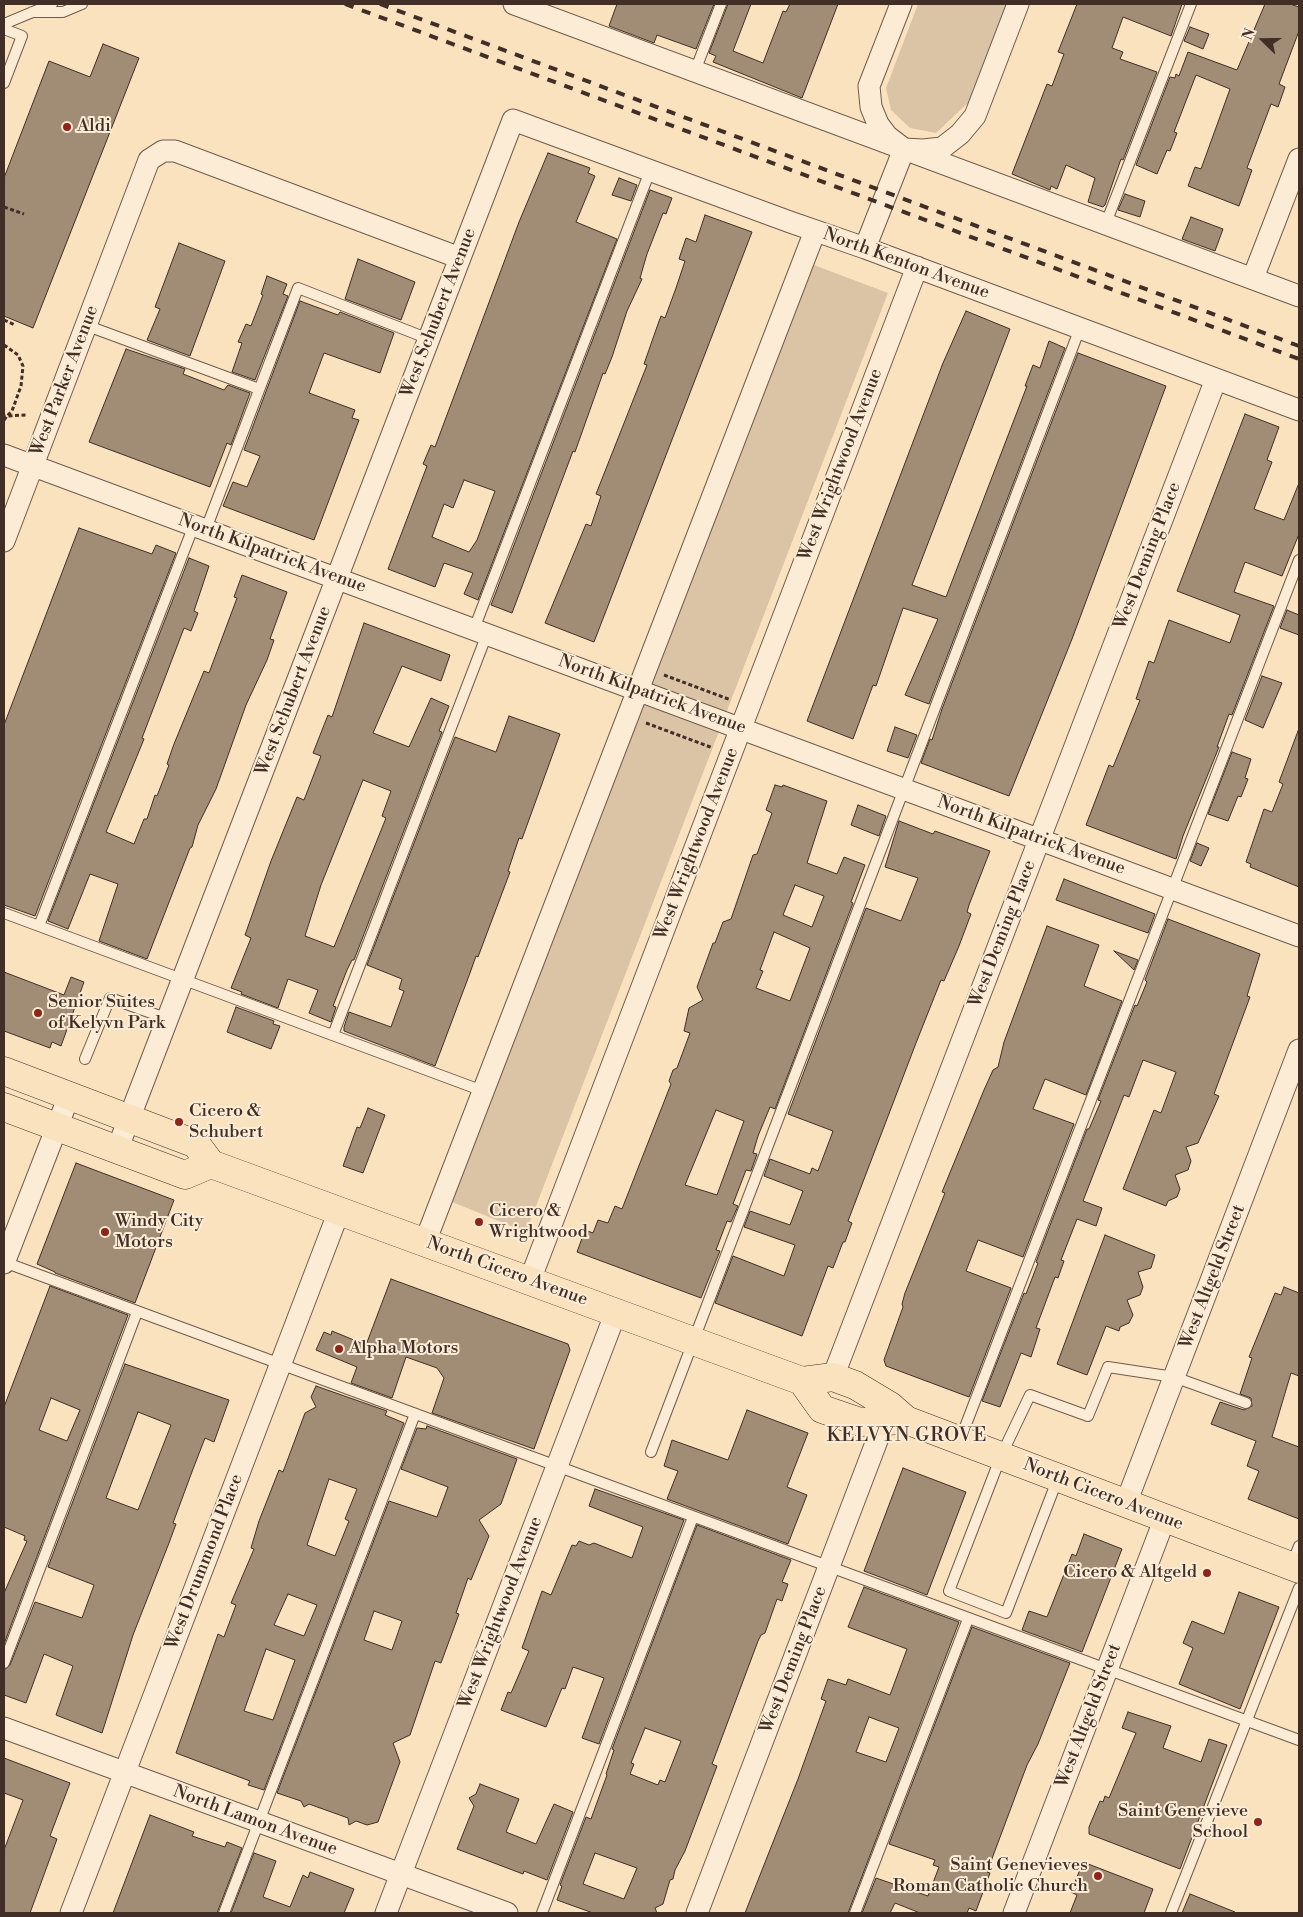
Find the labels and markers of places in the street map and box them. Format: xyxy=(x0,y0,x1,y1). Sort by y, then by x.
place label: Aldi xyxy=(77,116,111,138)
marker: Aldi xyxy=(61,121,73,133)
place label: Senior Suites of Kelyvn Park xyxy=(48,992,165,1034)
marker: Senior Suites of Kelyvn Park xyxy=(32,1007,44,1019)
place label: Cicero & Schubert xyxy=(189,1101,263,1144)
marker: Cicero & Schubert xyxy=(173,1116,185,1128)
place label: Cicero & Wrightwood xyxy=(489,1201,588,1244)
place label: Windy City Motors xyxy=(115,1211,203,1254)
marker: Cicero & Wrightwood xyxy=(473,1216,485,1228)
marker: Windy City Motors xyxy=(99,1226,111,1238)
place label: Alpha Motors xyxy=(349,1338,458,1360)
marker: Alpha Motors xyxy=(333,1343,345,1355)
place label: Cicero & Altgeld xyxy=(1063,1562,1197,1584)
marker: Cicero & Altgeld xyxy=(1201,1567,1213,1579)
place label: Saint Genevieve School xyxy=(1118,1801,1248,1844)
marker: Saint Genevieve School xyxy=(1252,1816,1264,1828)
place label: Saint Genevieves Roman Catholic Church xyxy=(893,1855,1088,1898)
marker: Saint Genevieves Roman Catholic Church xyxy=(1092,1870,1104,1882)

